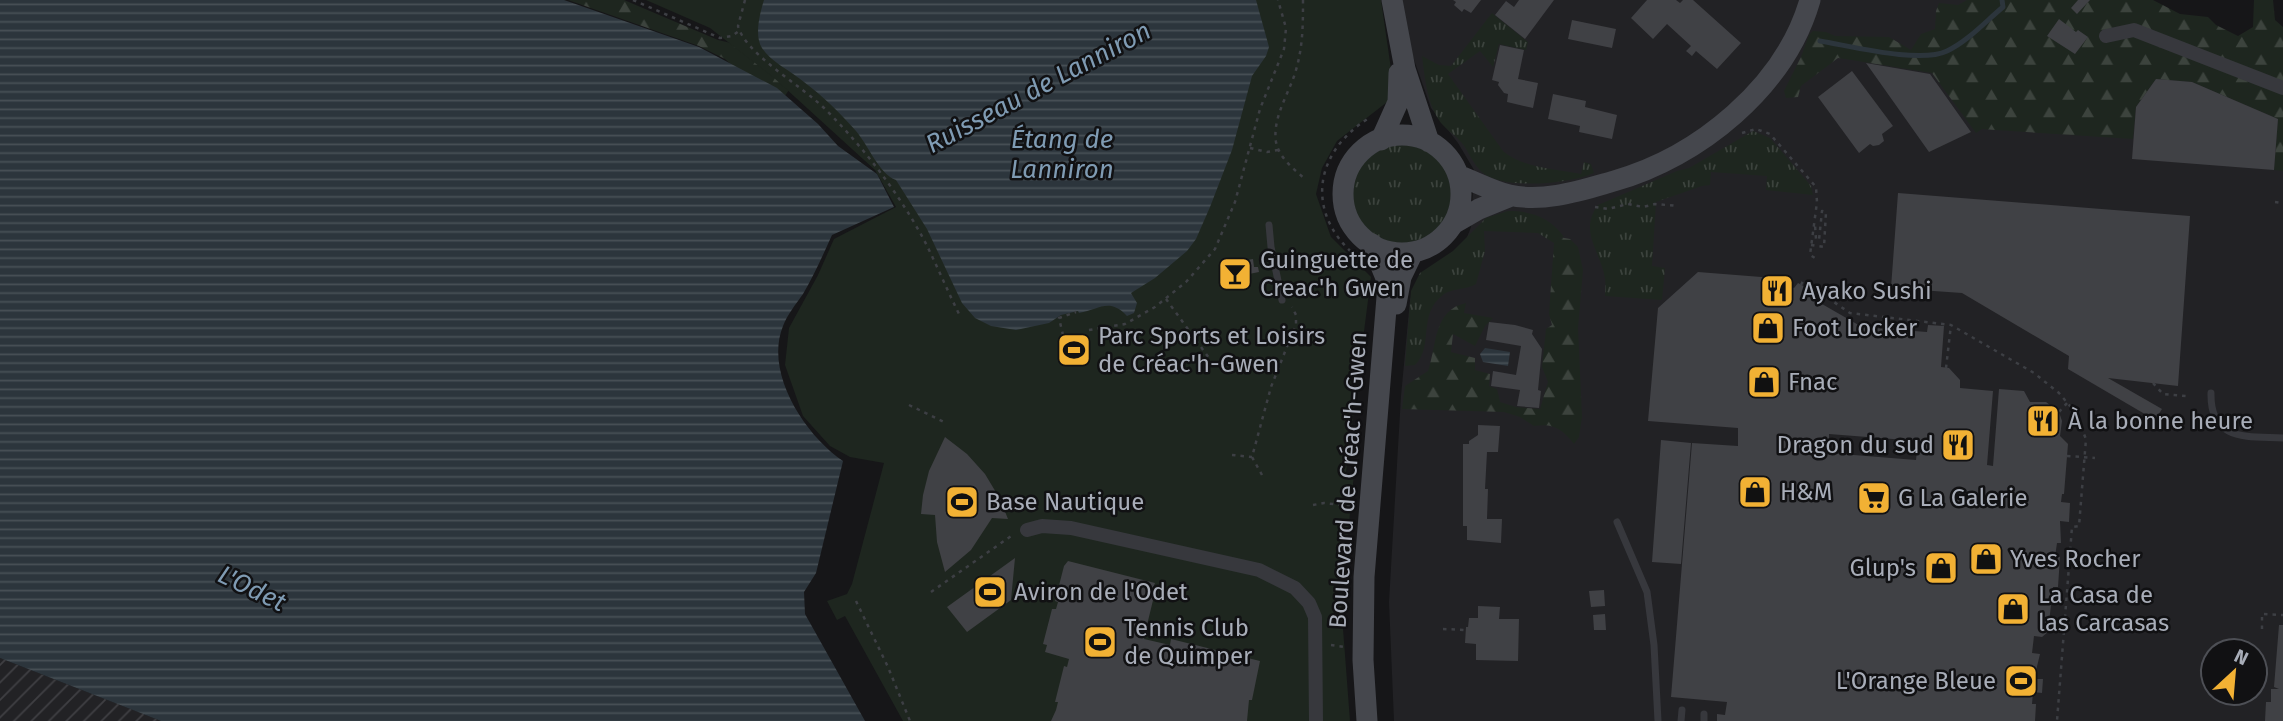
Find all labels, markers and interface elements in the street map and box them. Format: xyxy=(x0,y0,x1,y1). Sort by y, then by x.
water label: Ruisseau de Lanniron xyxy=(920,15,1156,160)
water label: Étang de Lanniron xyxy=(1010,124,1114,185)
place label: Guinguette de Creac'h Gwen xyxy=(1260,246,1413,302)
bar icon: Guinguette de Creac'h Gwen xyxy=(1216,255,1254,293)
restaurant icon: Ayako Sushi xyxy=(1758,272,1796,310)
place label: Ayako Sushi xyxy=(1802,277,1932,305)
shop icon: Foot Locker xyxy=(1749,309,1787,347)
place label: Foot Locker xyxy=(1792,314,1918,342)
place label: Parc Sports et Loisirs de Créac'h-Gwen xyxy=(1098,322,1325,378)
sports icon: Parc Sports et Loisirs de Créac'h-Gwen xyxy=(1055,331,1093,369)
street label: Boulevard de Créac'h-Gwen xyxy=(1324,331,1372,629)
shop icon: Fnac xyxy=(1745,363,1783,401)
place label: Fnac xyxy=(1788,368,1838,396)
restaurant icon: À la bonne heure xyxy=(2024,402,2062,440)
place label: À la bonne heure xyxy=(2068,406,2253,435)
restaurant icon: Dragon du sud xyxy=(1939,426,1977,464)
place label: Dragon du sud xyxy=(1777,431,1934,459)
shop icon: H&M xyxy=(1736,473,1774,511)
place label: H&M xyxy=(1780,478,1833,506)
supermarket icon: G La Galerie xyxy=(1855,479,1893,517)
sports icon: Base Nautique xyxy=(943,483,981,521)
place label: G La Galerie xyxy=(1898,484,2028,512)
place label: Base Nautique xyxy=(986,488,1144,516)
shop icon: Yves Rocher xyxy=(1967,540,2005,578)
place label: Yves Rocher xyxy=(2010,545,2141,573)
shop icon: Glup's xyxy=(1922,549,1960,587)
place label: Glup's xyxy=(1850,554,1916,582)
water label: L'Odet xyxy=(213,559,291,618)
sports icon: Aviron de l'Odet xyxy=(971,573,1009,611)
place label: Aviron de l'Odet xyxy=(1014,578,1188,606)
place label: La Casa de las Carcasas xyxy=(2038,581,2169,637)
shop icon: La Casa de las Carcasas xyxy=(1994,590,2032,628)
place label: Tennis Club de Quimper xyxy=(1124,614,1253,670)
sports icon: Tennis Club de Quimper xyxy=(1081,623,1119,661)
north arrow xyxy=(2199,637,2269,707)
text: N xyxy=(2231,644,2252,670)
sports icon: L'Orange Bleue xyxy=(2002,662,2040,700)
place label: L'Orange Bleue xyxy=(1836,667,1996,695)

